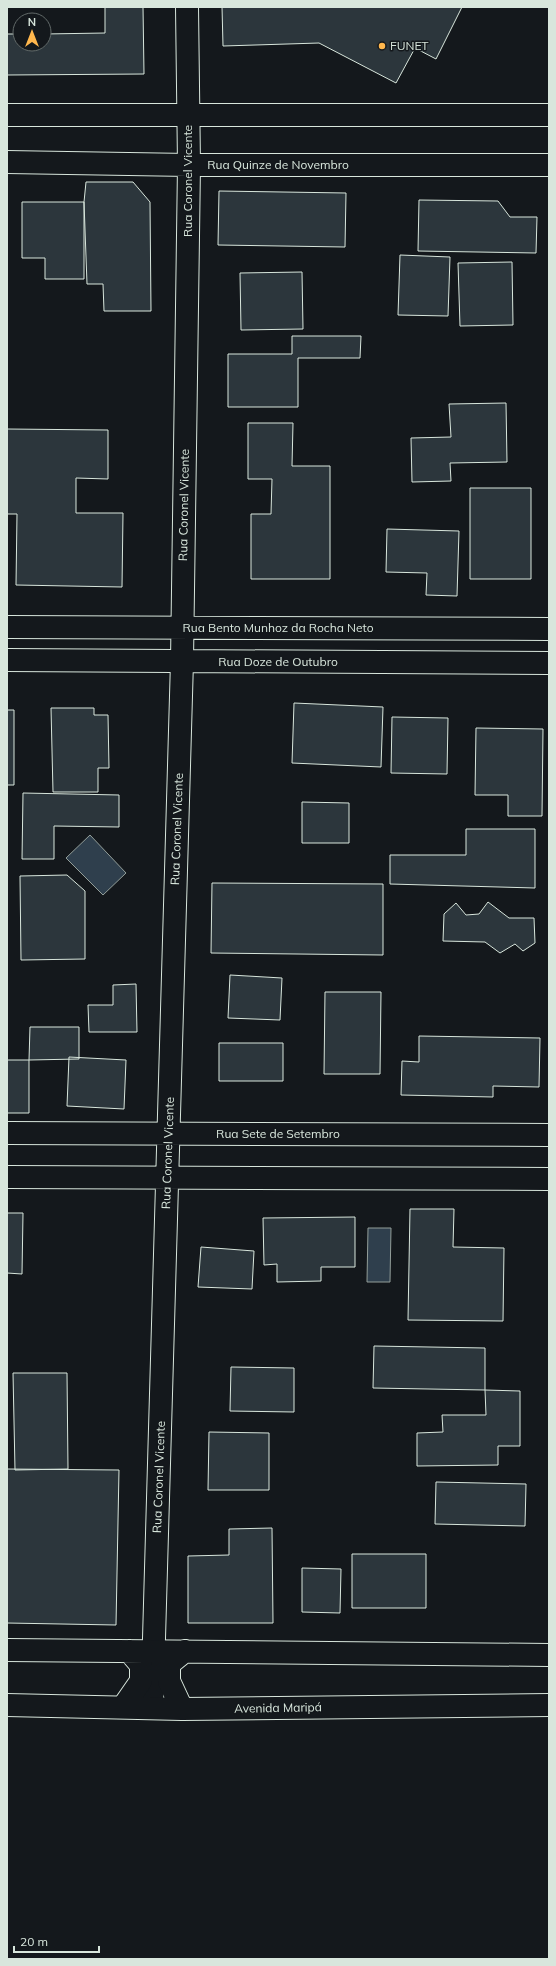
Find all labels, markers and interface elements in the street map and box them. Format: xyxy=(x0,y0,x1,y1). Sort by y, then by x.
north arrow xyxy=(12,12,52,52)
text: N xyxy=(28,15,36,29)
place label: FUNET xyxy=(390,38,429,53)
marker: FUNET xyxy=(377,41,387,51)
street label: Rua Coronel Vicente xyxy=(180,125,195,237)
street label: Rua Quinze de Novembro xyxy=(207,157,349,172)
street label: Rua Coronel Vicente xyxy=(175,449,192,561)
street label: Rua Bento Munhoz da Rocha Neto xyxy=(182,620,374,635)
street label: Rua Doze de Outubro xyxy=(218,654,338,669)
street label: Rua Coronel Vicente xyxy=(167,773,186,885)
street label: Rua Coronel Vicente xyxy=(158,1097,177,1209)
street label: Rua Sete de Setembro xyxy=(216,1126,340,1141)
street label: Rua Coronel Vicente xyxy=(149,1421,168,1533)
street label: Avenida Maripá xyxy=(234,1699,322,1716)
scale bar xyxy=(14,1928,99,1954)
text: 20 m xyxy=(20,1934,48,1949)

